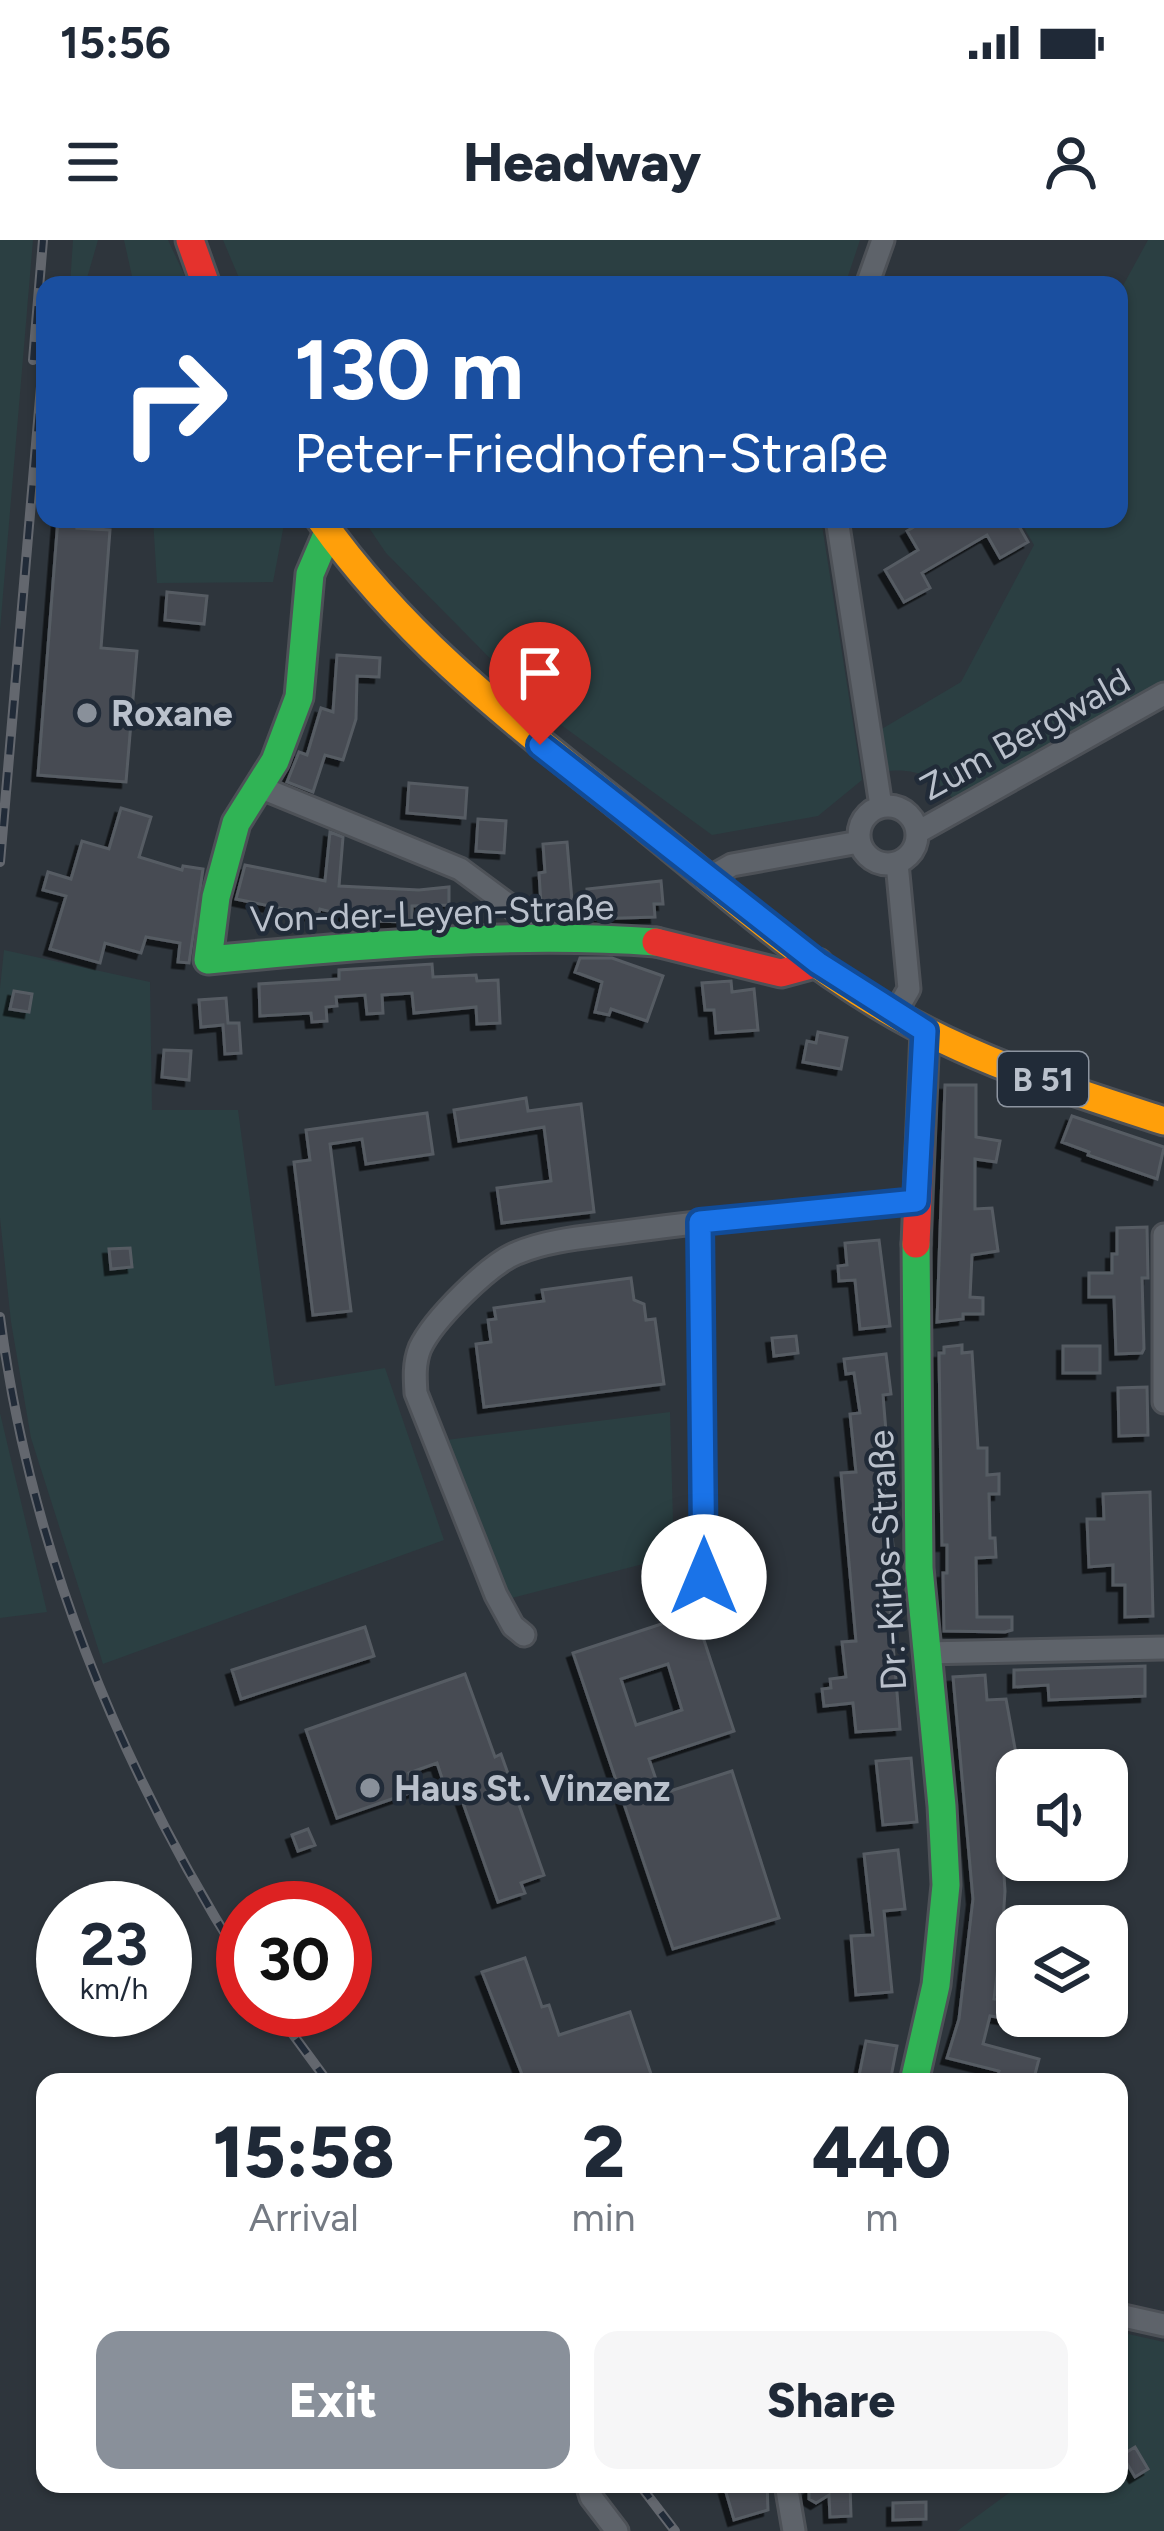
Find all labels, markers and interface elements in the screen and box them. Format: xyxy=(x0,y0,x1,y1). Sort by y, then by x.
text: 15:56 xyxy=(60,15,171,69)
icon: menu xyxy=(60,129,126,195)
icon: person xyxy=(1038,129,1104,195)
text: Headway xyxy=(463,130,701,195)
text: 130 m xyxy=(294,319,524,420)
icon: right xyxy=(96,324,252,480)
text: Peter-Friedhofen-Straße xyxy=(294,421,888,486)
pin xyxy=(489,622,591,745)
icon: arrive xyxy=(507,640,573,706)
street label: Zum Bergwald xyxy=(913,659,1137,809)
place label: Roxane xyxy=(111,692,233,735)
marker: Roxane xyxy=(74,700,100,726)
street label: Von-der-Leyen-Straße xyxy=(249,885,615,941)
road number: B 51 xyxy=(998,1052,1088,1106)
street label: Dr.-Kirbs-Straße xyxy=(859,1429,915,1691)
position arrow xyxy=(641,1514,767,1640)
map controls xyxy=(996,1749,1128,2037)
button: sound xyxy=(996,1749,1128,1881)
place label: Haus St. Vinzenz xyxy=(394,1767,670,1810)
marker: Haus St. Vinzenz xyxy=(357,1775,383,1801)
speed limit sign: 30 xyxy=(216,1881,372,2037)
button: layers xyxy=(996,1905,1128,2037)
text: 23 xyxy=(80,1908,148,1980)
text: km/h xyxy=(80,1970,148,2007)
text: 15:58 xyxy=(213,2109,395,2195)
text: 2 xyxy=(582,2109,625,2195)
text: 440 xyxy=(812,2109,951,2195)
text: Arrival xyxy=(249,2194,359,2241)
text: min xyxy=(572,2194,636,2241)
text: m xyxy=(865,2194,898,2241)
button: Exit xyxy=(96,2331,570,2469)
button: Share xyxy=(594,2331,1068,2469)

